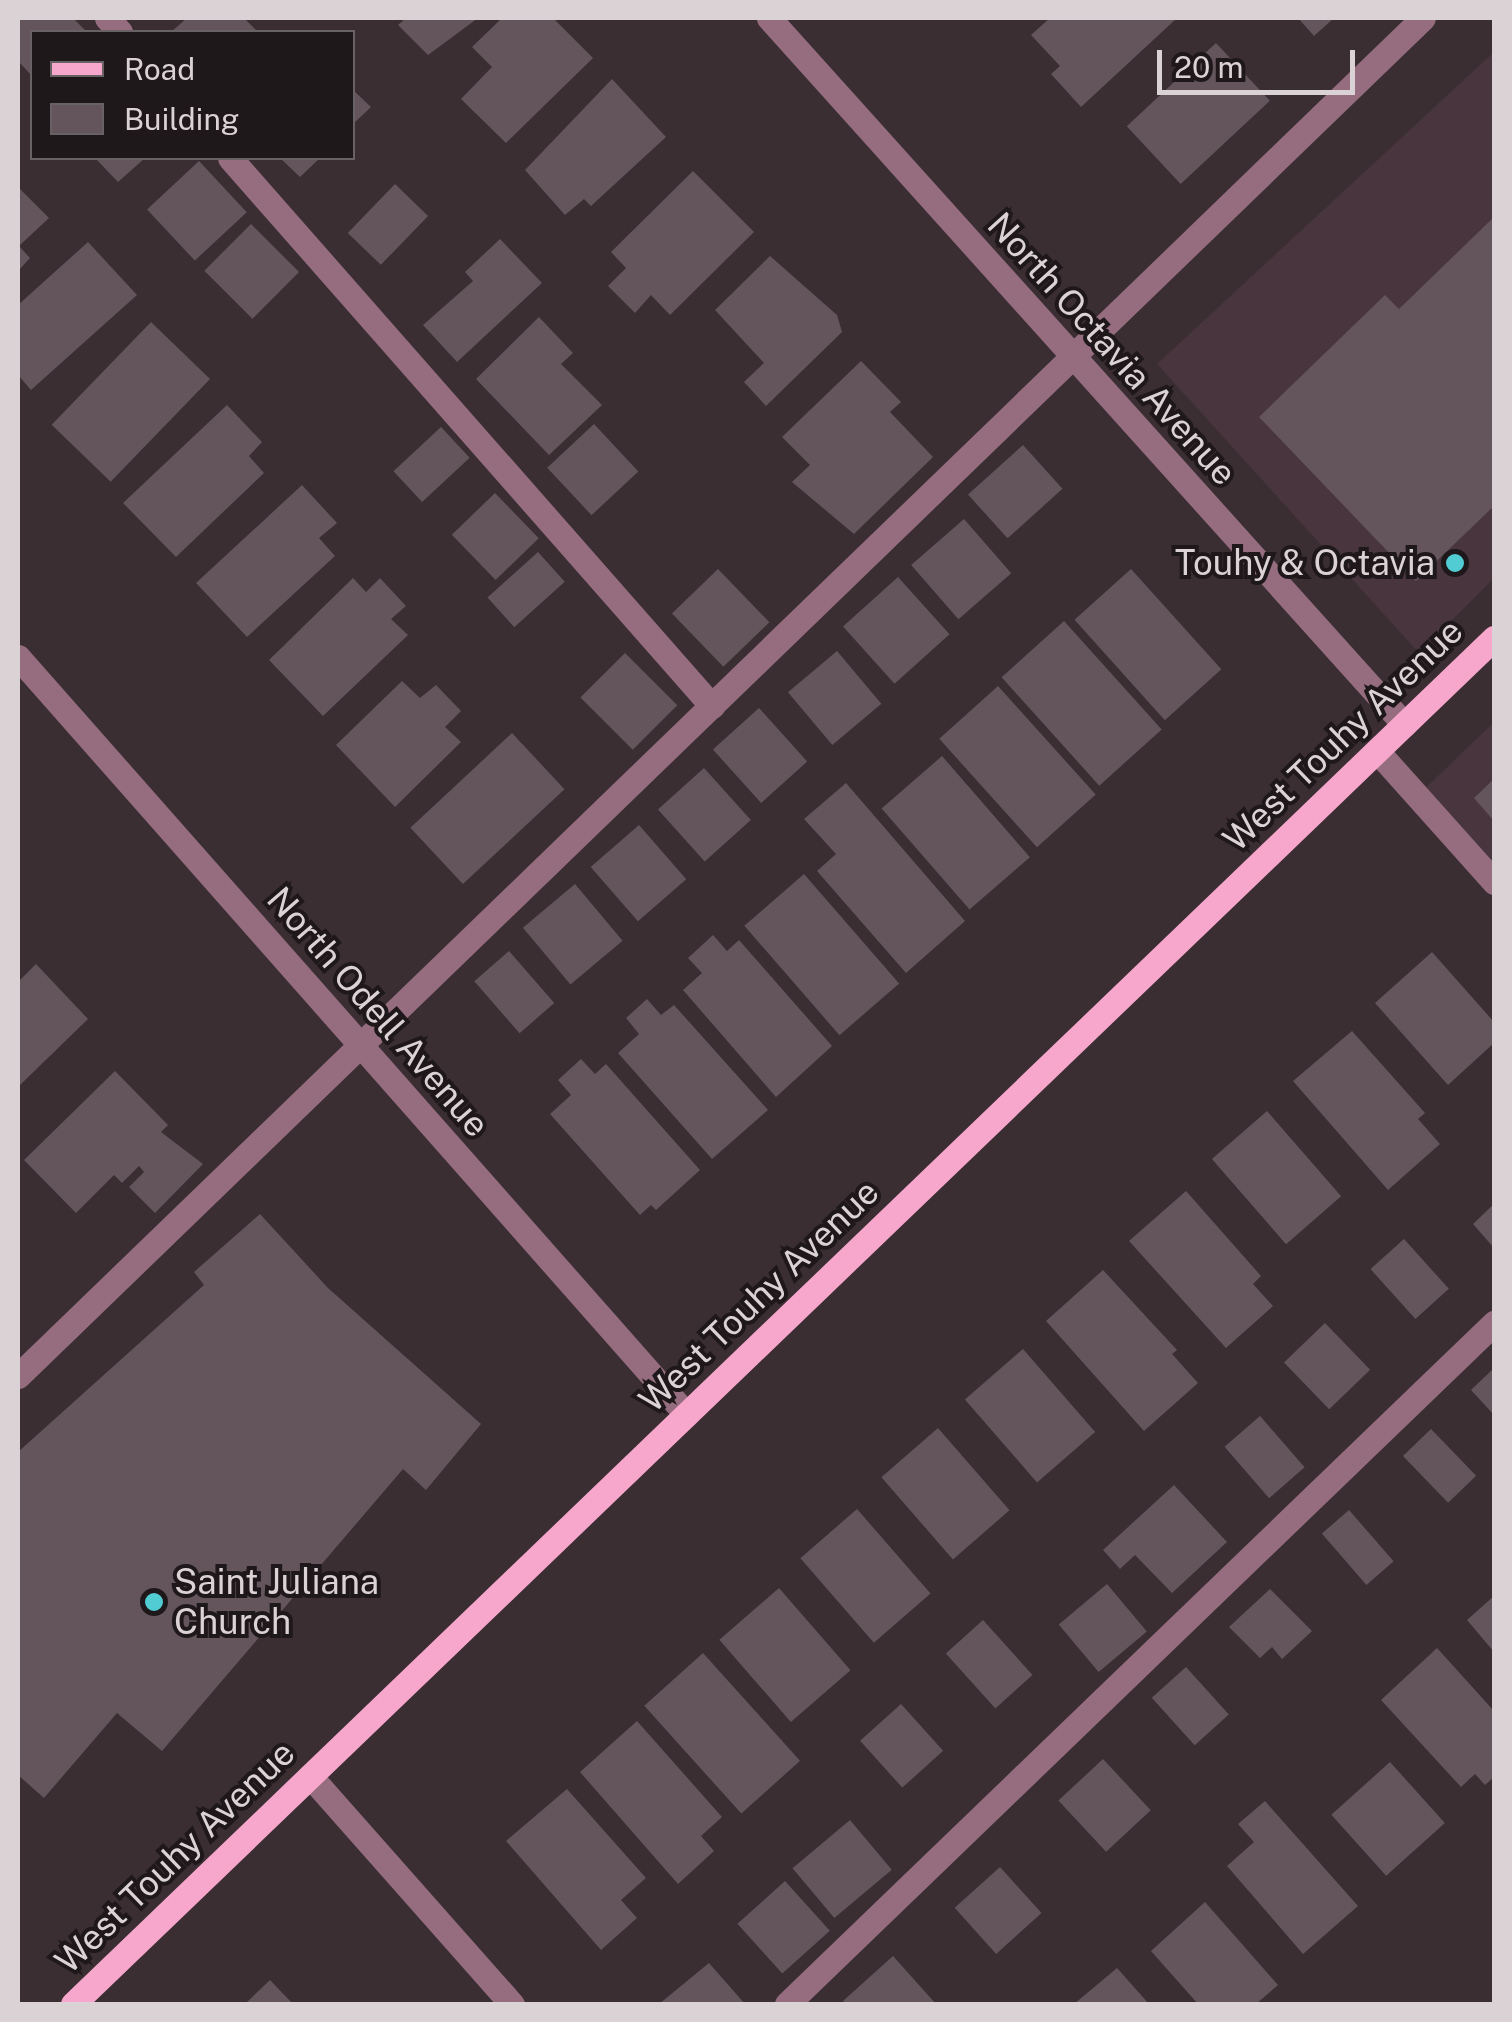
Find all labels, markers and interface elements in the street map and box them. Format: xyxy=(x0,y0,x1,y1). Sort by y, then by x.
legend xyxy=(30,30,355,160)
scale bar xyxy=(1162,30,1360,92)
text: 20 m xyxy=(1174,49,1243,85)
text: Road xyxy=(124,51,195,87)
text: Building xyxy=(124,101,239,137)
street label: North Octavia Avenue xyxy=(979,204,1245,494)
place label: Touhy & Octavia xyxy=(1175,542,1435,584)
marker: Touhy & Octavia xyxy=(1444,552,1466,574)
street label: West Touhy Avenue xyxy=(1215,610,1471,860)
street label: North Odell Avenue xyxy=(258,879,498,1145)
street label: West Touhy Avenue xyxy=(631,1171,887,1421)
place label: Saint Juliana Church xyxy=(174,1561,379,1643)
marker: Saint Juliana Church xyxy=(143,1591,165,1613)
street label: West Touhy Avenue xyxy=(47,1732,303,1982)

